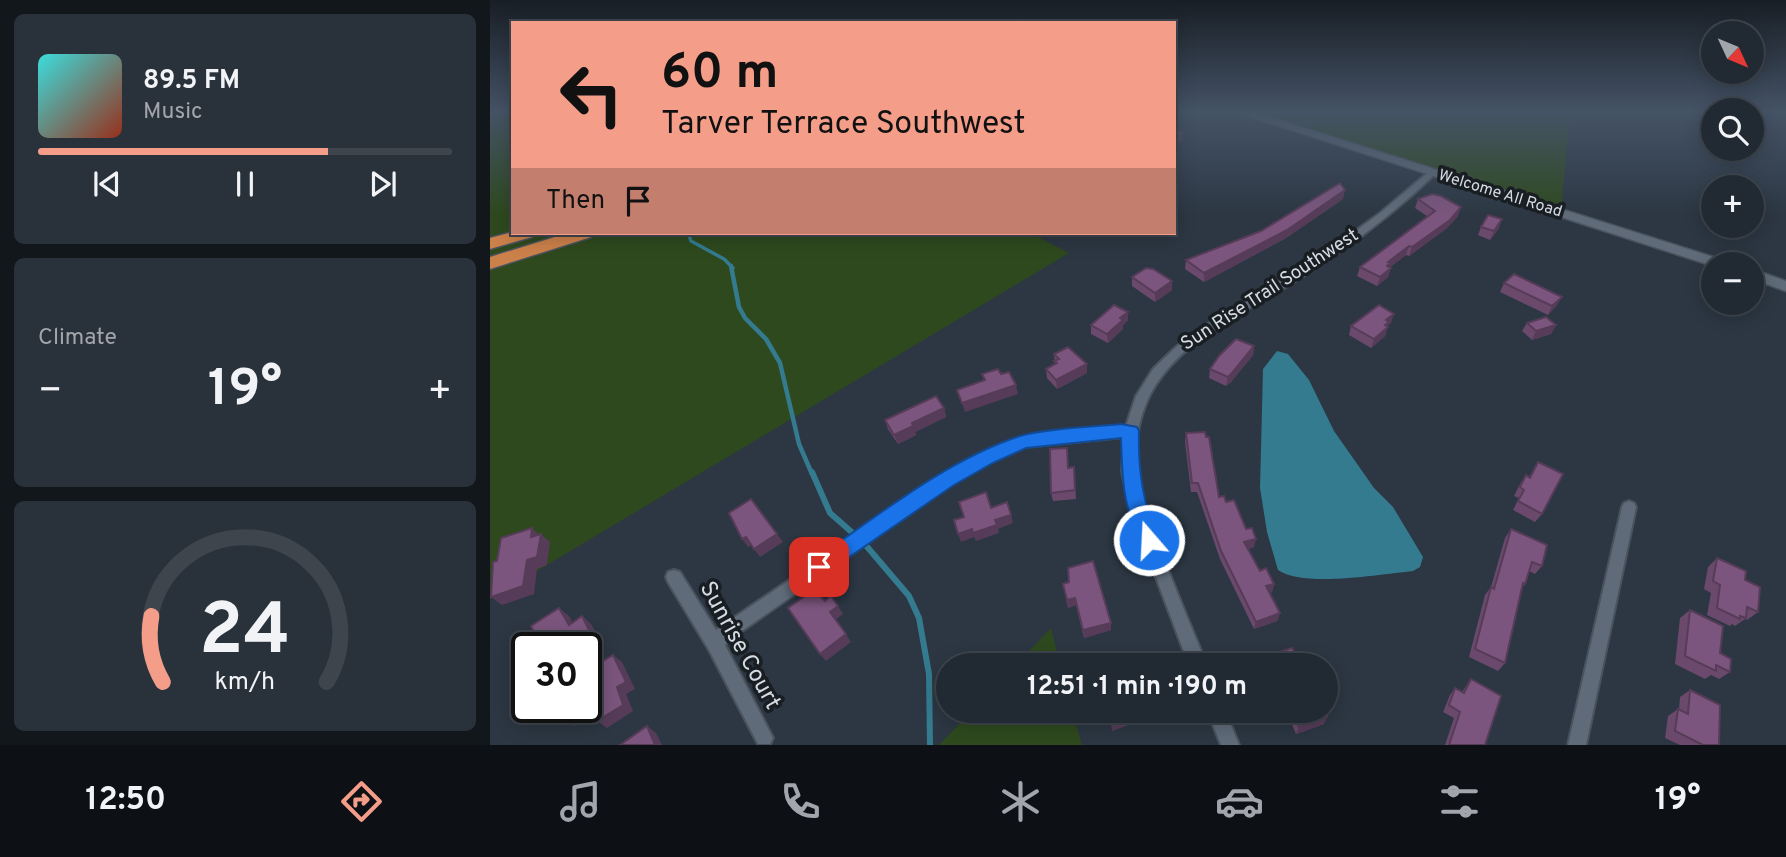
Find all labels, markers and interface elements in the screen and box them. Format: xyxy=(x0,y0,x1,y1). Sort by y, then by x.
north arrow xyxy=(1701,21,1764,84)
map controls xyxy=(1701,21,1764,315)
text: 60 m xyxy=(661,44,779,106)
icon: left xyxy=(546,49,637,140)
text: 89.5 FM xyxy=(143,65,240,98)
text: Music xyxy=(143,98,203,127)
button: search xyxy=(1701,98,1764,161)
text: Tarver Terrace Southwest xyxy=(661,105,1026,145)
icon: previous xyxy=(88,165,126,203)
icon: pause xyxy=(226,165,264,203)
icon: next xyxy=(364,165,402,203)
street label: Welcome All Road xyxy=(1436,166,1564,222)
button: + xyxy=(1701,175,1764,238)
icon: arrive xyxy=(619,182,657,220)
text: Then xyxy=(546,185,605,218)
street label: Sun Rise Trail Southwest xyxy=(1177,224,1363,356)
button: − xyxy=(1701,252,1764,315)
text: Climate xyxy=(38,324,117,353)
text: 19° xyxy=(208,358,282,424)
text: − xyxy=(38,368,63,417)
text: + xyxy=(427,368,452,417)
position arrow xyxy=(1112,503,1186,577)
pin xyxy=(789,537,849,597)
icon: arrive xyxy=(800,548,838,586)
street label: Sunrise Court xyxy=(692,577,786,715)
text: 24 xyxy=(199,589,291,681)
speed limit sign: 30 xyxy=(511,632,602,723)
text: km/h xyxy=(215,667,275,699)
text: 12:51 · 1 min · 190 m xyxy=(1027,671,1247,704)
icon: directions xyxy=(337,777,386,826)
icon: music xyxy=(556,777,605,826)
icon: phone xyxy=(776,777,825,826)
icon: climate xyxy=(996,777,1045,826)
icon: car xyxy=(1215,777,1264,826)
icon: filters xyxy=(1435,777,1484,826)
text: 12:50 xyxy=(85,781,166,821)
text: 19° xyxy=(1655,781,1701,821)

